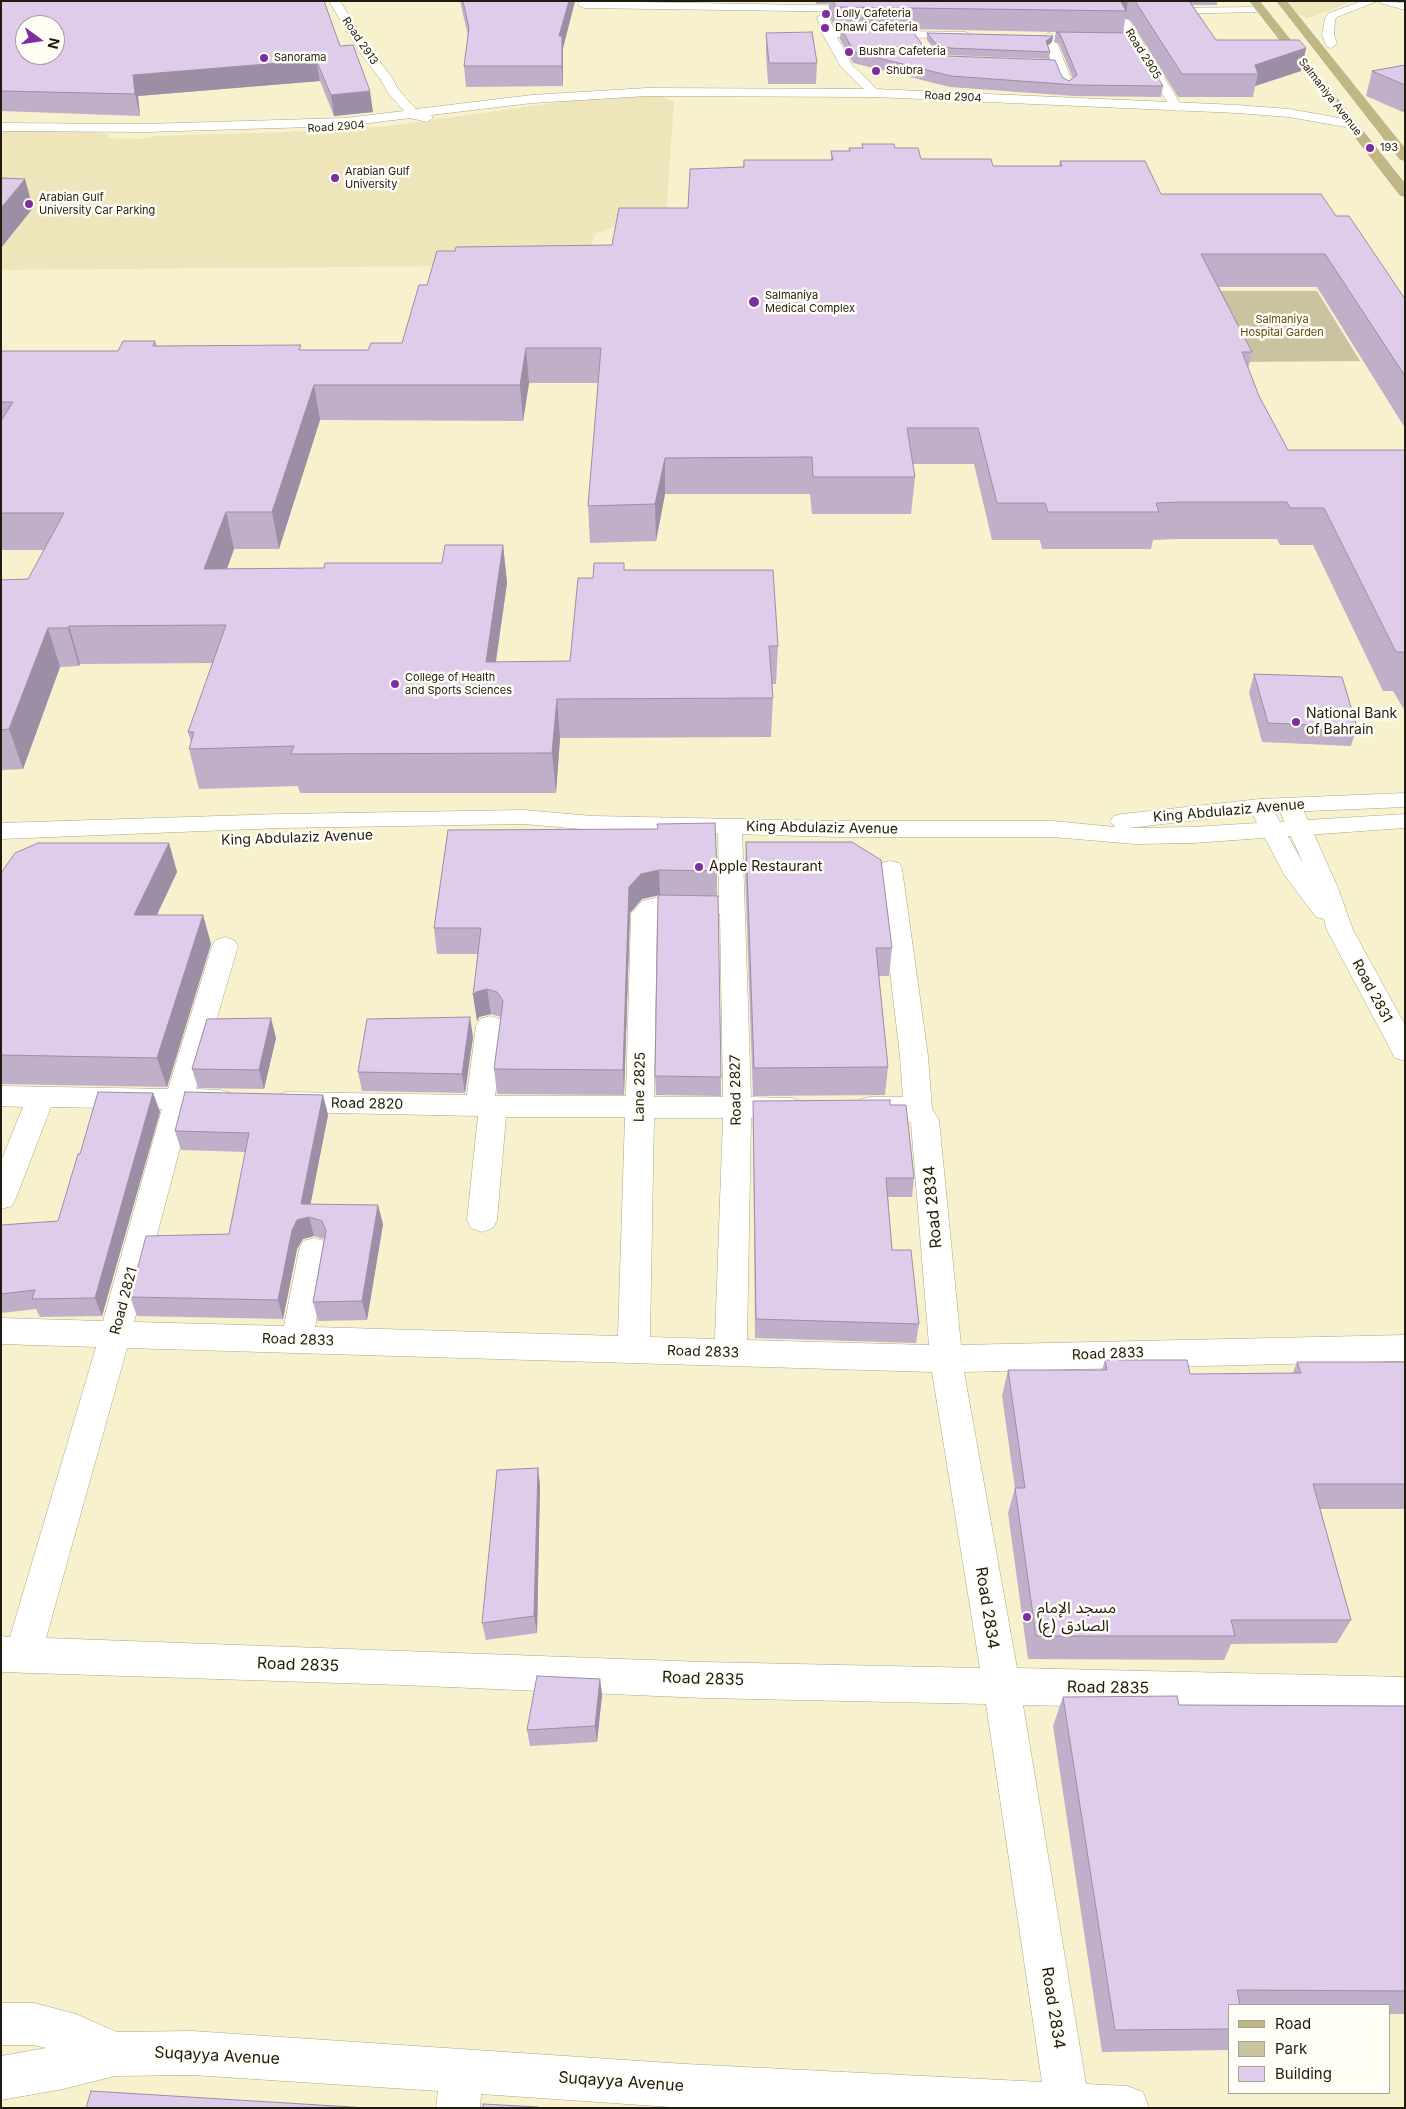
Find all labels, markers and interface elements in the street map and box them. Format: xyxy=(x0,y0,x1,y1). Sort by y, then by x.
place label: Lolly Cafeteria xyxy=(836,7,911,21)
marker: Lolly Cafeteria xyxy=(820,8,832,20)
north arrow xyxy=(15,15,65,65)
street label: Road 2913 xyxy=(339,15,381,67)
place label: Dhawi Cafeteria xyxy=(835,21,918,35)
marker: Dhawi Cafeteria xyxy=(819,22,831,34)
street label: Road 2905 xyxy=(1122,26,1164,82)
text: N xyxy=(45,36,64,51)
place label: Bushra Cafeteria xyxy=(859,45,946,59)
marker: Bushra Cafeteria xyxy=(843,46,855,58)
place label: Sanorama xyxy=(274,51,326,65)
marker: Sanorama xyxy=(258,52,270,64)
street label: Salmaniya Avenue xyxy=(1296,56,1364,138)
place label: Shubra xyxy=(886,64,923,78)
marker: Shubra xyxy=(870,65,882,77)
street label: Road 2904 xyxy=(924,89,982,105)
street label: Road 2904 xyxy=(307,118,365,136)
place label: 193 xyxy=(1380,141,1398,155)
marker: 193 xyxy=(1364,142,1376,154)
place label: Arabian Gulf University xyxy=(345,165,410,191)
marker: Arabian Gulf University xyxy=(329,172,341,184)
place label: Arabian Gulf University Car Parking xyxy=(39,191,155,217)
marker: Arabian Gulf University Car Parking xyxy=(23,198,35,210)
place label: Salmaniya Medical Complex xyxy=(765,289,855,315)
marker: Salmaniya Medical Complex xyxy=(747,295,761,309)
park label: Salmaniya Hospital Garden xyxy=(1240,313,1324,339)
place label: College of Health and Sports Sciences xyxy=(405,671,512,697)
marker: College of Health and Sports Sciences xyxy=(389,678,401,690)
place label: National Bank of Bahrain xyxy=(1306,706,1397,739)
marker: National Bank of Bahrain xyxy=(1290,716,1302,728)
street label: King Abdulaziz Avenue xyxy=(1153,796,1305,826)
street label: King Abdulaziz Avenue xyxy=(746,818,898,838)
street label: King Abdulaziz Avenue xyxy=(221,827,373,849)
place label: Apple Restaurant xyxy=(709,859,822,875)
marker: Apple Restaurant xyxy=(693,861,705,873)
street label: Road 2831 xyxy=(1348,956,1396,1026)
street label: Lane 2825 xyxy=(631,1052,649,1122)
street label: Road 2827 xyxy=(727,1054,745,1126)
street label: Road 2820 xyxy=(331,1095,403,1113)
street label: Road 2834 xyxy=(920,1165,946,1249)
street label: Road 2821 xyxy=(107,1265,141,1337)
street label: Road 2833 xyxy=(262,1330,334,1350)
street label: Road 2833 xyxy=(667,1342,739,1362)
street label: Road 2833 xyxy=(1072,1344,1144,1364)
street label: Road 2834 xyxy=(971,1566,1003,1650)
place label: مسجد الإمام الصادق (ع) xyxy=(1037,1598,1116,1636)
marker: مسجد الإمام الصادق (ع) xyxy=(1021,1611,1033,1623)
street label: Road 2835 xyxy=(257,1654,339,1676)
street label: Road 2835 xyxy=(662,1668,744,1690)
street label: Road 2835 xyxy=(1067,1678,1149,1698)
street label: Road 2834 xyxy=(1037,1966,1069,2050)
legend xyxy=(1228,2004,1391,2094)
text: Road xyxy=(1275,2014,1311,2033)
text: Park xyxy=(1275,2039,1307,2058)
street label: Suqayya Avenue xyxy=(154,2043,280,2069)
text: Building xyxy=(1275,2064,1332,2083)
street label: Suqayya Avenue xyxy=(558,2068,684,2096)

